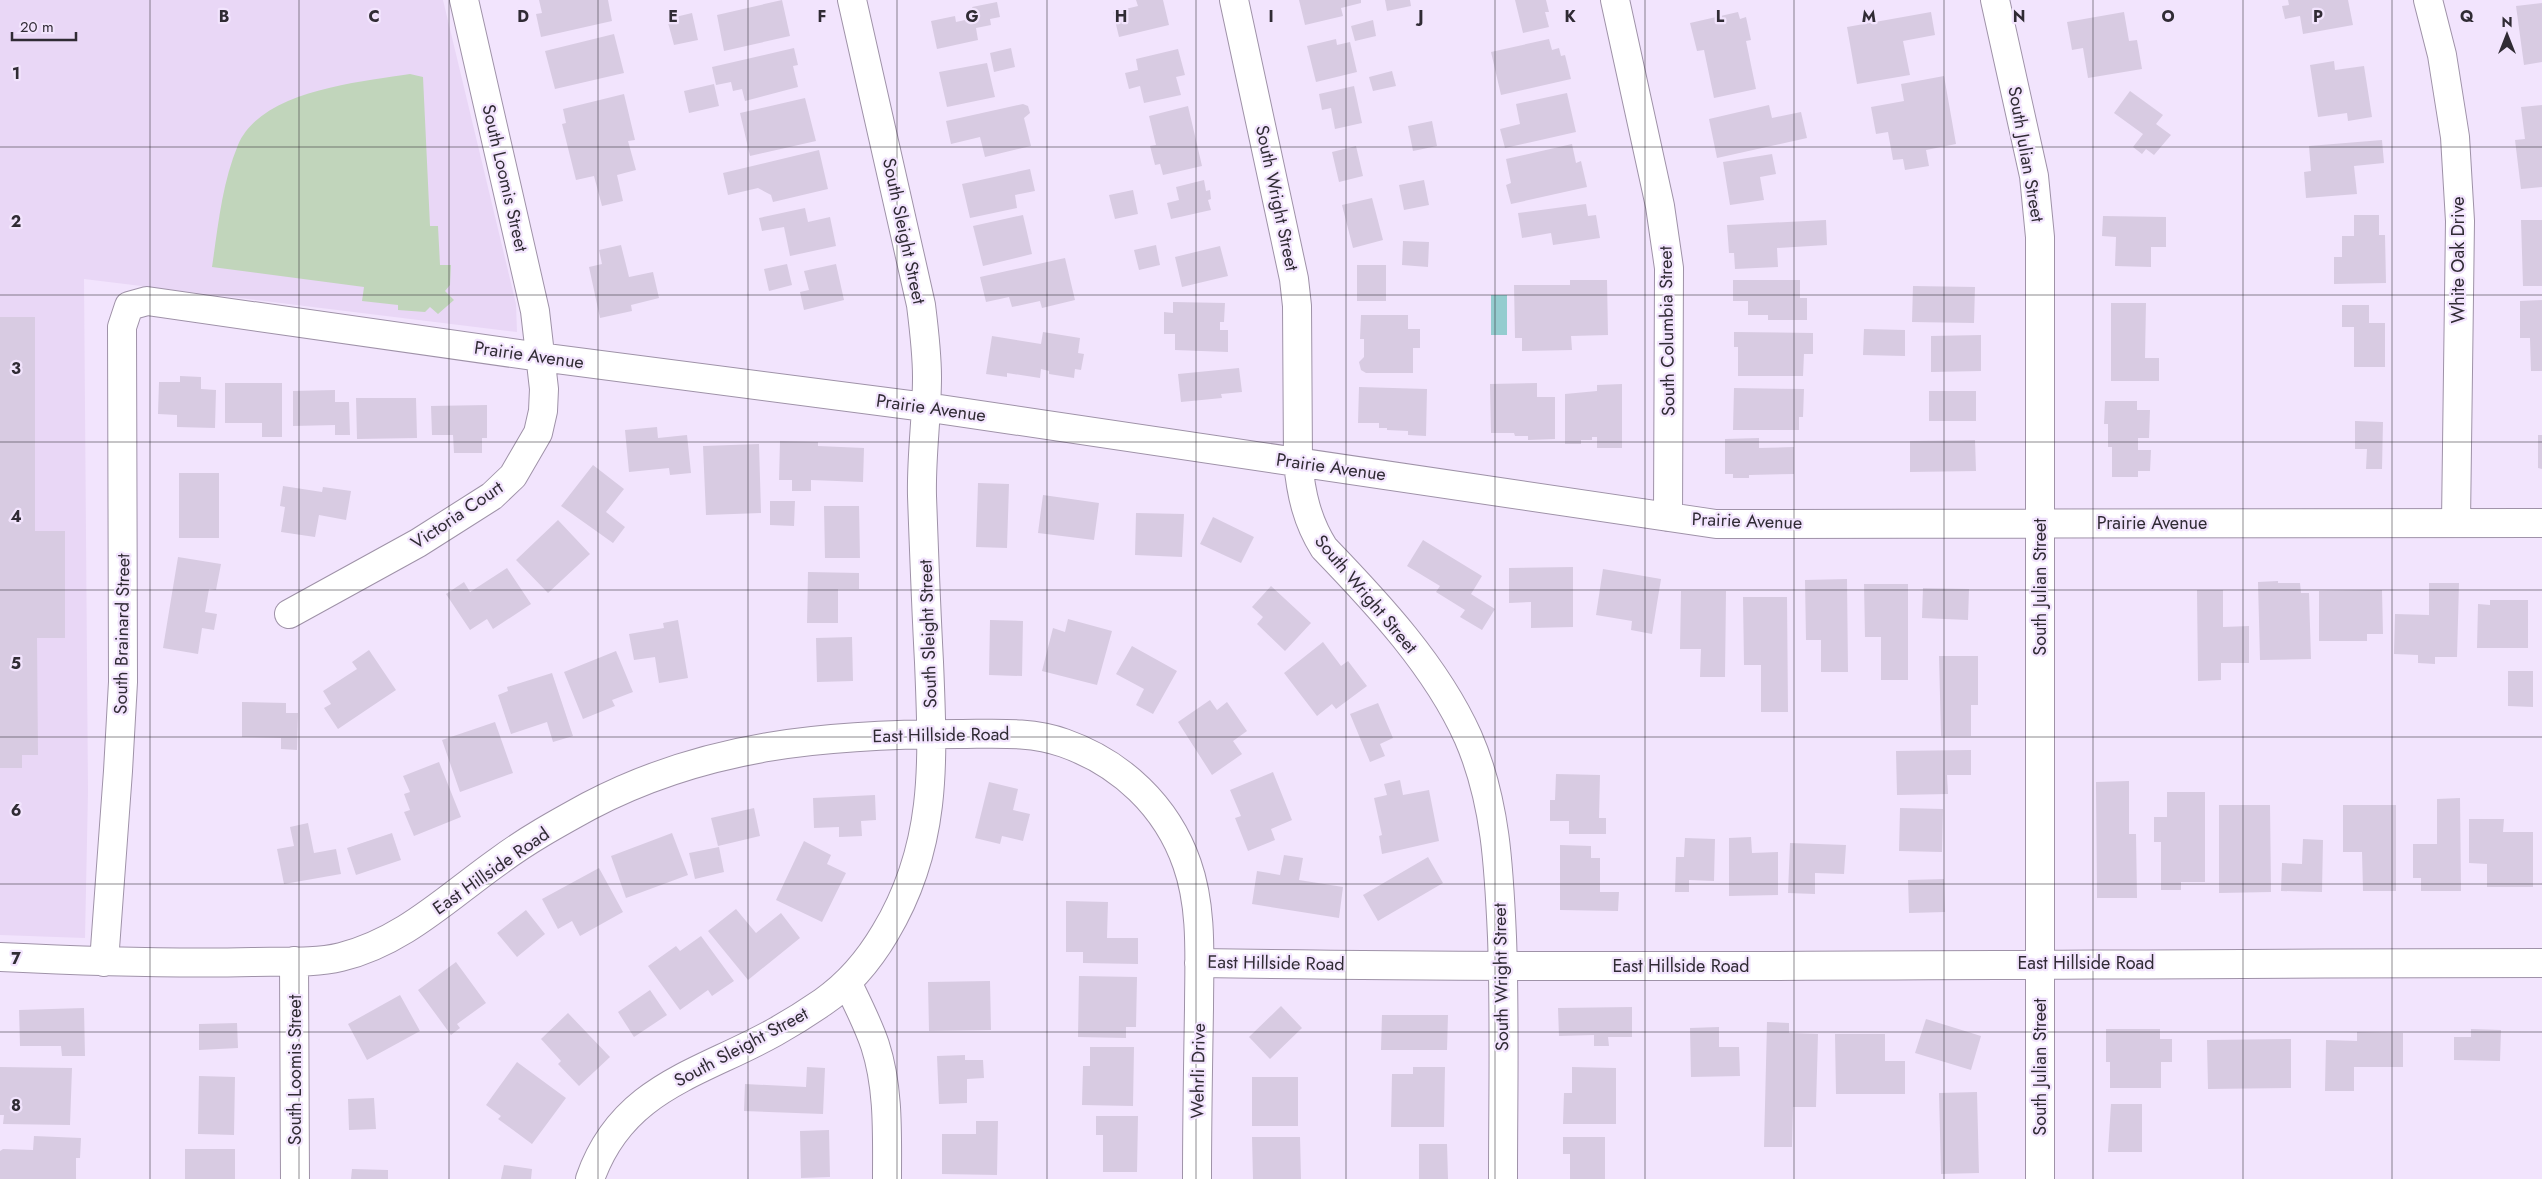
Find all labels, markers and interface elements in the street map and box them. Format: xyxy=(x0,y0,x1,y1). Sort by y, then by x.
text: B xyxy=(219,5,229,28)
text: C xyxy=(368,5,380,28)
text: D xyxy=(517,5,529,28)
text: E xyxy=(668,5,678,28)
text: F xyxy=(818,5,826,28)
text: G xyxy=(965,5,979,28)
text: H xyxy=(1115,5,1127,28)
text: I xyxy=(1268,5,1274,28)
text: J xyxy=(1415,5,1424,28)
text: K xyxy=(1564,5,1576,28)
text: L xyxy=(1716,5,1725,28)
text: M xyxy=(1862,5,1876,28)
text: N xyxy=(2013,5,2025,28)
text: O xyxy=(2161,5,2175,28)
text: P xyxy=(2313,5,2323,28)
text: Q xyxy=(2460,5,2474,28)
scale bar xyxy=(12,10,76,42)
north arrow xyxy=(2482,10,2532,60)
text: N xyxy=(2501,12,2513,32)
text: 20 m xyxy=(20,16,54,38)
text: 1 xyxy=(12,62,20,85)
street label: South Julian Street xyxy=(2001,84,2051,225)
street label: South Loomis Street xyxy=(475,102,535,255)
street label: South Wright Street xyxy=(1249,123,1305,274)
street label: South Sleight Street xyxy=(876,156,932,307)
street label: White Oak Drive xyxy=(2445,196,2471,324)
text: 2 xyxy=(11,210,21,233)
street label: South Columbia Street xyxy=(1653,245,1681,416)
street label: Prairie Avenue xyxy=(472,334,586,376)
text: 3 xyxy=(11,357,21,380)
street label: Prairie Avenue xyxy=(874,387,988,429)
street label: Prairie Avenue xyxy=(1274,446,1388,488)
street label: Victoria Court xyxy=(406,474,509,556)
text: 4 xyxy=(10,505,22,528)
street label: Prairie Avenue xyxy=(1691,506,1803,536)
street label: Prairie Avenue xyxy=(2097,510,2207,536)
street label: South Julian Street xyxy=(2027,518,2053,656)
street label: South Wright Street xyxy=(1308,529,1424,660)
street label: South Brainard Street xyxy=(108,553,136,715)
street label: South Sleight Street xyxy=(912,559,944,709)
text: 5 xyxy=(11,652,21,675)
street label: East Hillside Road xyxy=(872,721,1010,749)
text: 6 xyxy=(11,799,21,822)
street label: East Hillside Road xyxy=(427,821,555,921)
street label: South Wright Street xyxy=(1487,902,1515,1051)
text: 7 xyxy=(11,947,21,970)
street label: East Hillside Road xyxy=(1207,949,1345,977)
street label: East Hillside Road xyxy=(2017,950,2155,976)
street label: East Hillside Road xyxy=(1612,953,1750,979)
street label: South Loomis Street xyxy=(282,994,308,1145)
street label: South Julian Street xyxy=(2027,998,2053,1136)
street label: South Sleight Street xyxy=(669,1000,813,1093)
street label: Wehrli Drive xyxy=(1184,1023,1212,1119)
text: 8 xyxy=(11,1094,21,1117)

